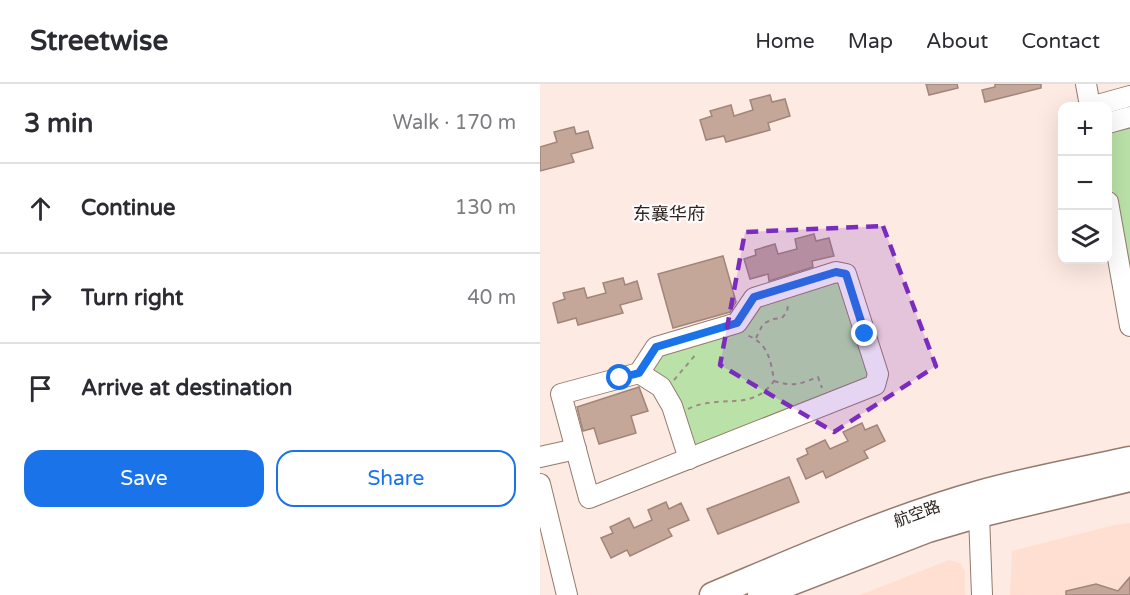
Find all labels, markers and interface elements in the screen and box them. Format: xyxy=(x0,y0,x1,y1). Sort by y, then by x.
text: Streetwise xyxy=(30,24,168,58)
text: Home xyxy=(755,29,815,54)
text: Map xyxy=(848,29,893,54)
text: About xyxy=(926,29,988,54)
text: Contact xyxy=(1021,29,1100,54)
map controls xyxy=(1058,102,1112,264)
button: + xyxy=(1058,102,1112,156)
text: 3 min xyxy=(24,108,93,139)
text: Walk · 170 m xyxy=(393,111,516,135)
button: − xyxy=(1058,156,1112,210)
icon: ahead xyxy=(24,192,57,225)
text: Continue xyxy=(81,195,176,221)
text: 130 m xyxy=(455,196,516,220)
district label: 东襄华府 xyxy=(633,203,705,225)
button: layers xyxy=(1058,210,1112,264)
icon: right xyxy=(24,282,57,315)
text: Turn right xyxy=(81,285,183,311)
text: 40 m xyxy=(467,286,516,310)
route end xyxy=(851,320,877,346)
route start xyxy=(606,364,632,390)
icon: arrive xyxy=(24,372,57,405)
text: Arrive at destination xyxy=(81,375,292,401)
button: Save xyxy=(24,450,264,507)
button: Share xyxy=(276,450,516,507)
street label: 航空路 xyxy=(891,496,943,532)

